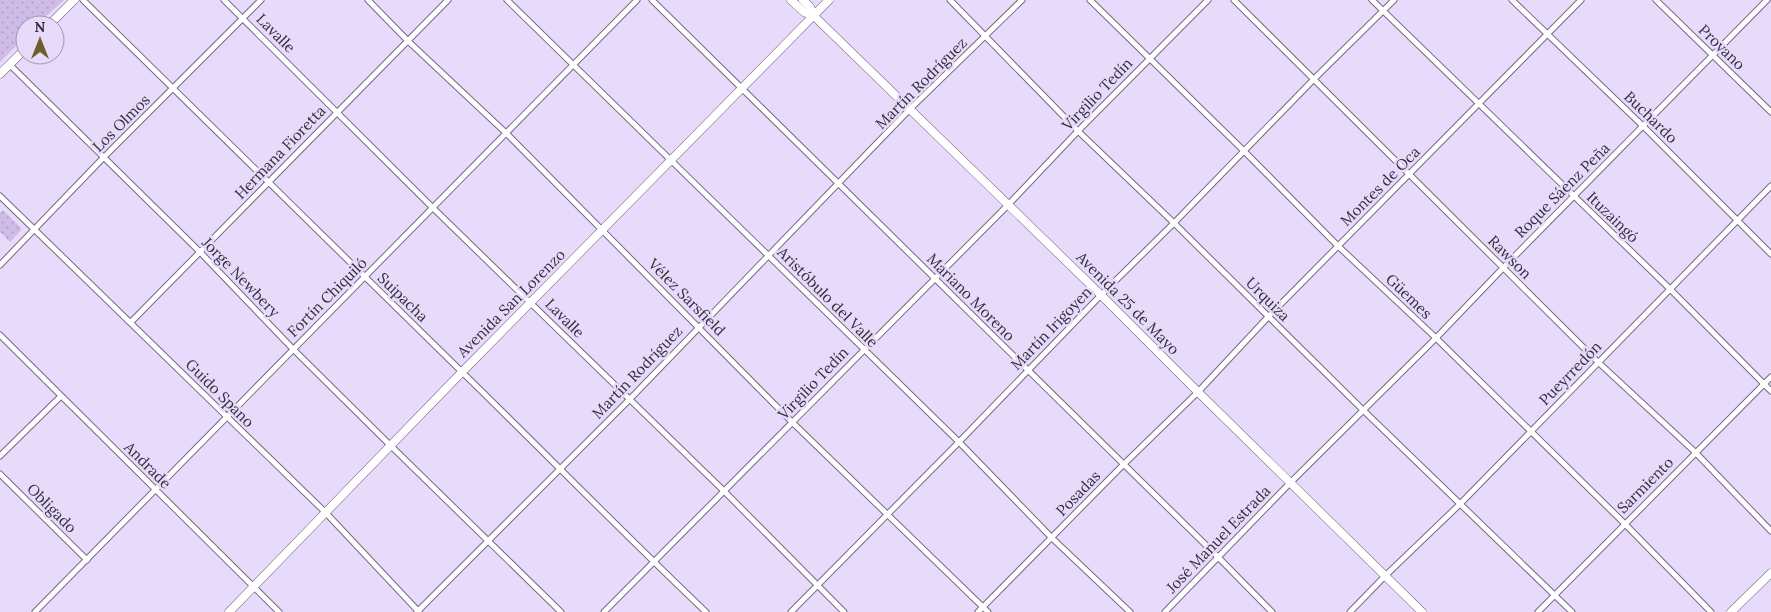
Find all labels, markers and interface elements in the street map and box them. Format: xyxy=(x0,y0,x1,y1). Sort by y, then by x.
street label: Lavalle xyxy=(252,9,300,57)
north arrow xyxy=(15,15,65,65)
text: N xyxy=(35,18,46,36)
street label: Provano xyxy=(1695,20,1749,74)
street label: Martín Rodríguez xyxy=(871,33,971,133)
street label: Virgilio Tedín xyxy=(1057,54,1136,135)
street label: Buchardo xyxy=(1620,87,1682,147)
street label: Los Olmos xyxy=(88,90,154,156)
street label: Hermana Fioretta xyxy=(230,101,330,203)
street label: Roque Sáenz Peña xyxy=(1510,138,1614,242)
street label: Montes de Oca xyxy=(1336,142,1424,230)
street label: Ituzaingó xyxy=(1583,187,1643,247)
street label: Rawson xyxy=(1484,231,1536,283)
street label: Jorge Newbery xyxy=(197,232,284,321)
street label: Aristóbulo del Valle xyxy=(773,242,882,351)
street label: Avenida San Lorenzo xyxy=(452,245,569,362)
street label: Avenida 25 de Mayo xyxy=(1072,247,1184,359)
street label: Mariano Moreno xyxy=(923,249,1019,345)
street label: Fortín Chiquiló xyxy=(283,253,371,341)
street label: Vélez Sarsfield xyxy=(644,254,730,340)
street label: Suipacha xyxy=(374,268,432,326)
street label: Güemes xyxy=(1382,269,1436,323)
street label: Urquiza xyxy=(1242,273,1294,325)
street label: Martín Irigoyen xyxy=(1006,282,1096,374)
street label: Lavalle xyxy=(541,294,589,342)
street label: Martín Rodríguez xyxy=(588,322,686,422)
street label: Pueyrredón xyxy=(1535,337,1605,409)
street label: Virgilio Tedín xyxy=(773,343,852,424)
street label: Guido Spano xyxy=(182,355,258,431)
street label: Andrade xyxy=(120,437,175,492)
street label: Sarmiento xyxy=(1613,453,1677,517)
street label: Posadas xyxy=(1052,466,1104,520)
street label: Obligado xyxy=(23,479,81,537)
street label: José Manuel Estrada xyxy=(1161,481,1274,597)

